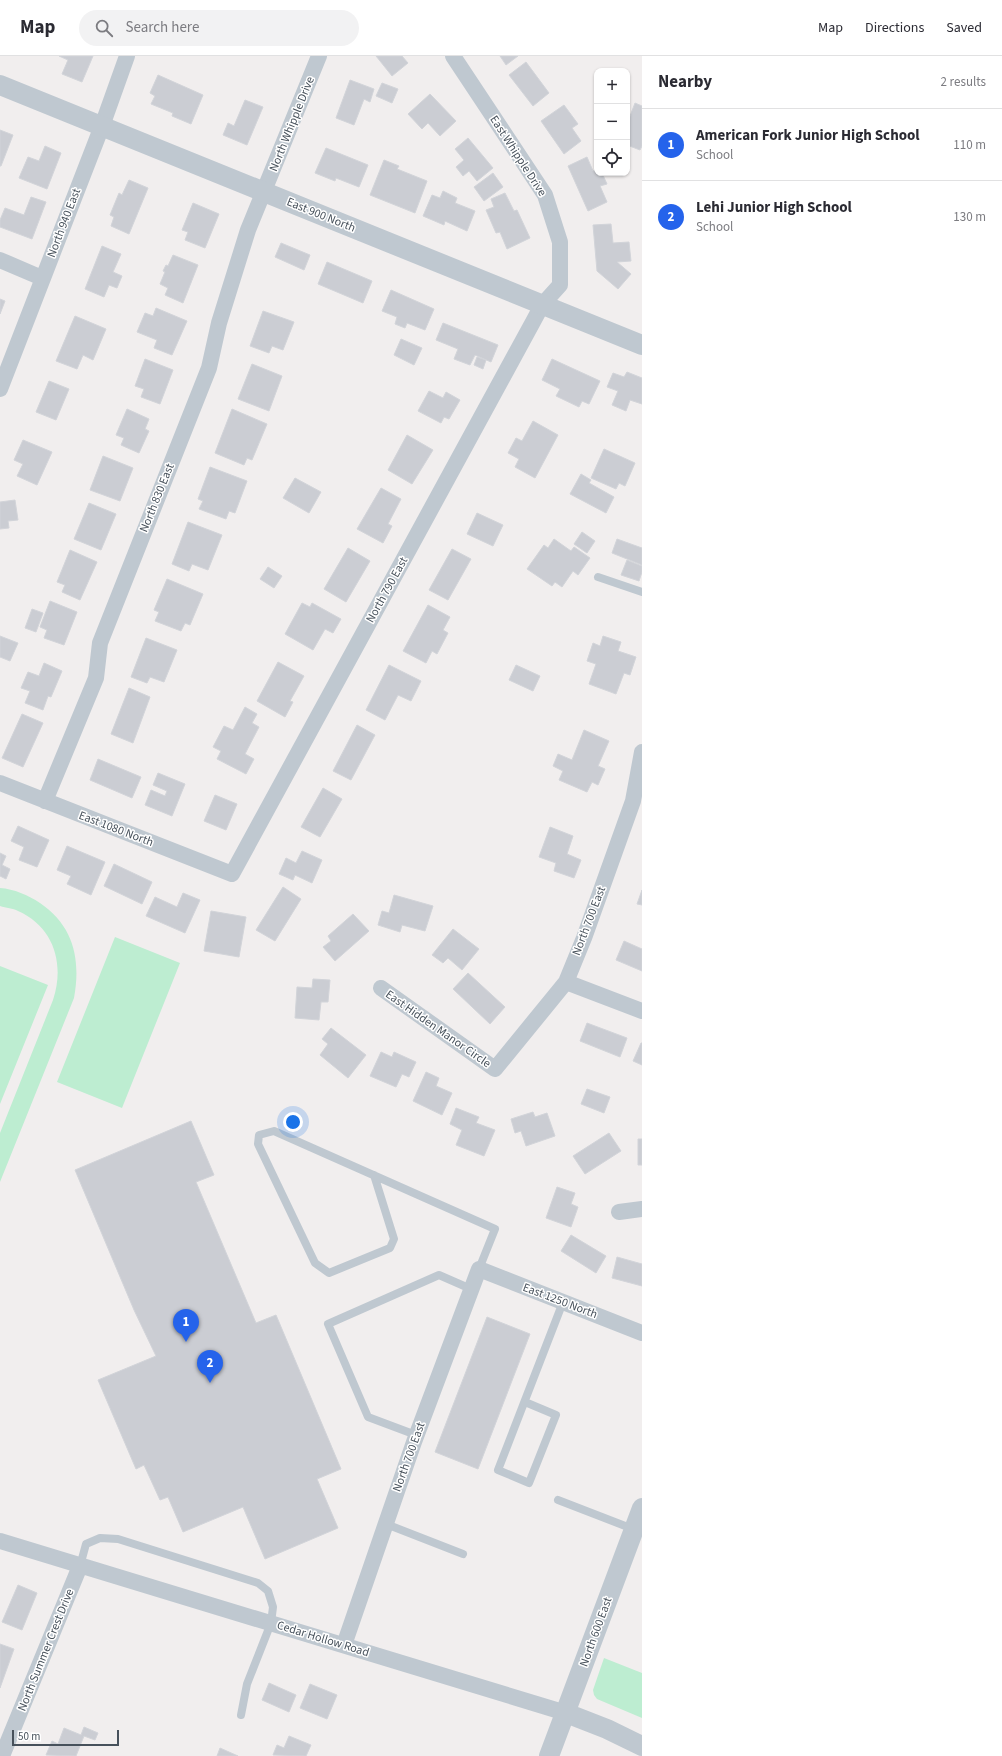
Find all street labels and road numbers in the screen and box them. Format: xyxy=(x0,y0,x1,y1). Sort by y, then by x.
street label: North Whipple Drive xyxy=(265,74,319,174)
street label: East Whipple Drive xyxy=(485,112,551,200)
street label: North 940 East xyxy=(43,186,85,260)
street label: East 900 North xyxy=(284,193,358,237)
street label: North 830 East xyxy=(135,461,179,535)
street label: North 790 East xyxy=(362,554,412,626)
street label: East 1080 North xyxy=(76,807,156,851)
street label: North 700 East xyxy=(568,884,610,958)
street label: East Hidden Manor Circle xyxy=(382,986,494,1072)
street label: East 1250 North xyxy=(520,1279,600,1323)
street label: North 700 East xyxy=(389,1420,429,1494)
street label: North Summer Crest Drive xyxy=(14,1586,78,1714)
street label: North 600 East xyxy=(576,1595,616,1669)
street label: Cedar Hollow Road xyxy=(275,1617,371,1661)

